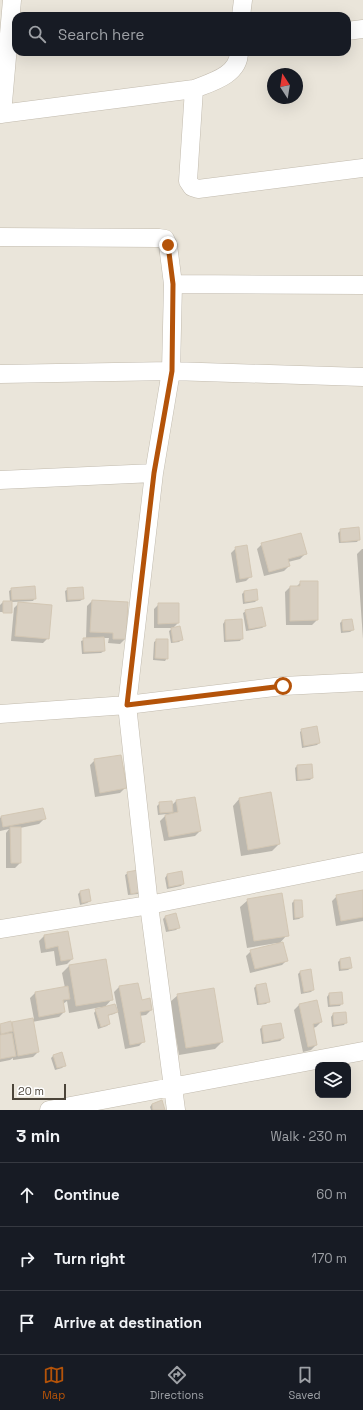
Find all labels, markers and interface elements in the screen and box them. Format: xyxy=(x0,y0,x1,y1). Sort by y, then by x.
search box xyxy=(12,12,351,56)
icon: search xyxy=(26,23,48,45)
text: Search here xyxy=(58,25,144,44)
north arrow xyxy=(267,68,303,104)
route end xyxy=(159,236,177,254)
route start xyxy=(274,677,292,695)
map controls xyxy=(315,1062,351,1098)
button: layers xyxy=(315,1062,351,1098)
scale bar xyxy=(12,1082,66,1101)
text: 20 m xyxy=(18,1084,44,1098)
text: 3 min xyxy=(16,1125,60,1147)
text: Walk · 230 m xyxy=(270,1128,347,1145)
icon: ahead xyxy=(16,1184,38,1206)
text: Continue xyxy=(54,1185,120,1204)
text: 60 m xyxy=(316,1186,347,1203)
icon: right xyxy=(16,1248,38,1270)
text: Turn right xyxy=(54,1249,125,1268)
text: 170 m xyxy=(311,1250,347,1267)
icon: arrive xyxy=(16,1312,38,1334)
text: Arrive at destination xyxy=(54,1313,202,1332)
tab: Map xyxy=(42,1364,65,1402)
tab: Directions xyxy=(150,1364,204,1402)
tab: Saved xyxy=(289,1364,321,1402)

